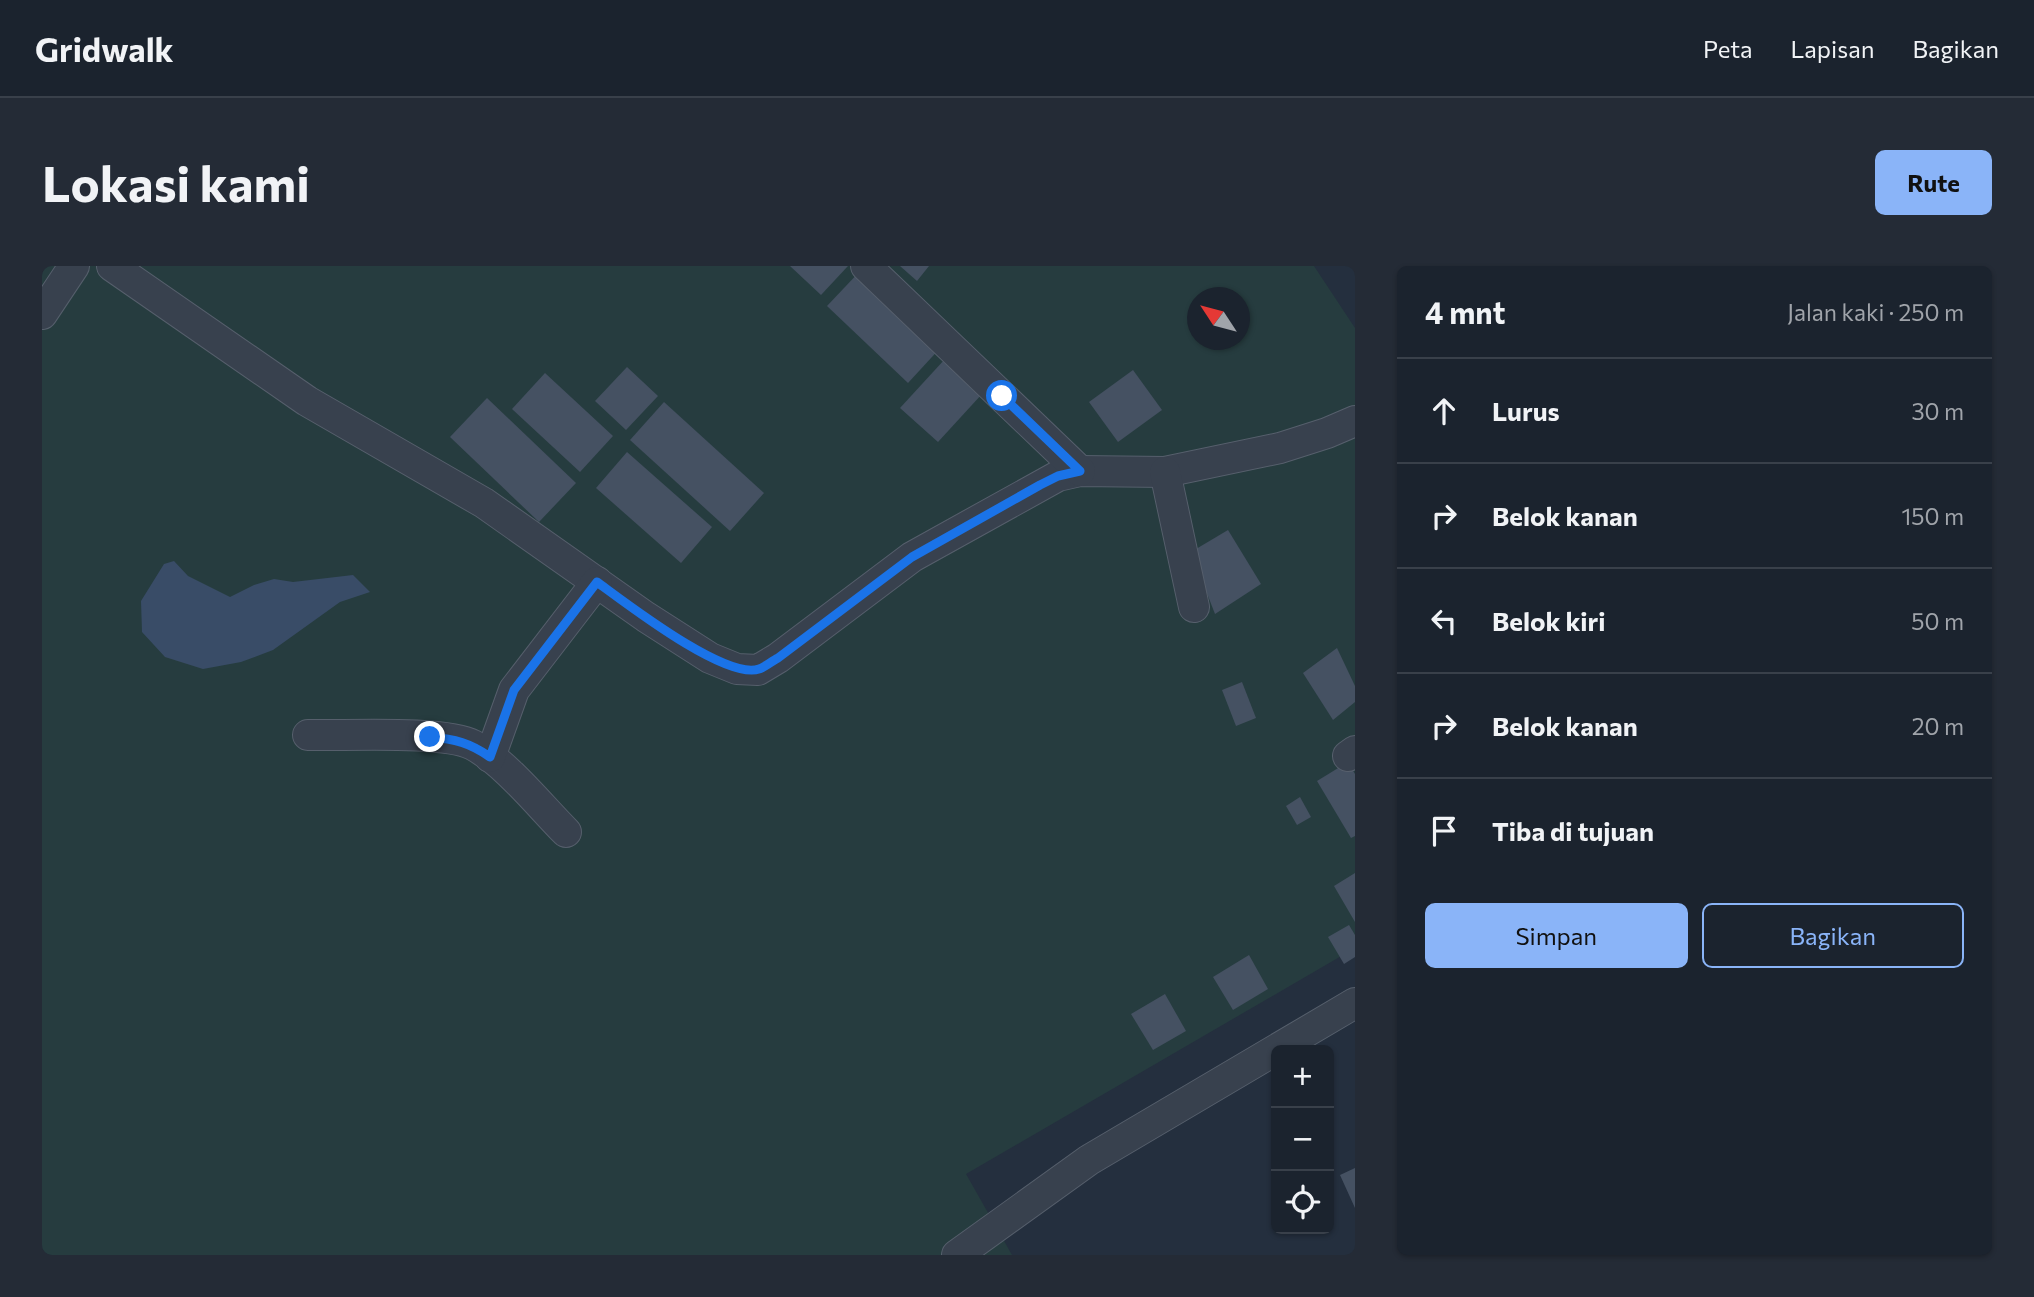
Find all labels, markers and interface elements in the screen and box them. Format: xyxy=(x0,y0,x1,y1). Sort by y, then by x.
text: Gridwalk xyxy=(35,28,174,69)
text: Peta xyxy=(1703,34,1753,63)
text: Lapisan xyxy=(1791,34,1874,63)
text: Bagikan xyxy=(1912,34,1999,63)
button: Rute xyxy=(1875,150,1992,215)
text: Lokasi kami xyxy=(42,152,310,212)
north arrow xyxy=(1187,287,1250,350)
text: 4 mnt xyxy=(1425,293,1505,330)
text: Jalan kaki · 250 m xyxy=(1787,298,1964,326)
route start xyxy=(986,380,1017,411)
icon: ahead xyxy=(1425,392,1463,430)
text: Lurus xyxy=(1492,395,1560,426)
text: 30 m xyxy=(1911,397,1964,425)
icon: right xyxy=(1425,497,1463,535)
text: Belok kanan xyxy=(1492,500,1638,531)
text: 150 m xyxy=(1901,502,1964,530)
icon: left xyxy=(1425,602,1463,640)
text: Belok kiri xyxy=(1492,605,1606,636)
text: 50 m xyxy=(1911,607,1964,635)
icon: right xyxy=(1425,707,1463,745)
text: Belok kanan xyxy=(1492,710,1638,741)
text: 20 m xyxy=(1912,712,1964,740)
route end xyxy=(414,721,445,752)
icon: arrive xyxy=(1425,812,1463,850)
text: Tiba di tujuan xyxy=(1492,815,1654,846)
button: Simpan xyxy=(1425,903,1688,968)
button: Bagikan xyxy=(1702,903,1964,968)
map controls xyxy=(1271,1045,1334,1234)
button: + xyxy=(1271,1045,1334,1108)
button: − xyxy=(1271,1108,1334,1171)
button: locate xyxy=(1271,1171,1334,1234)

